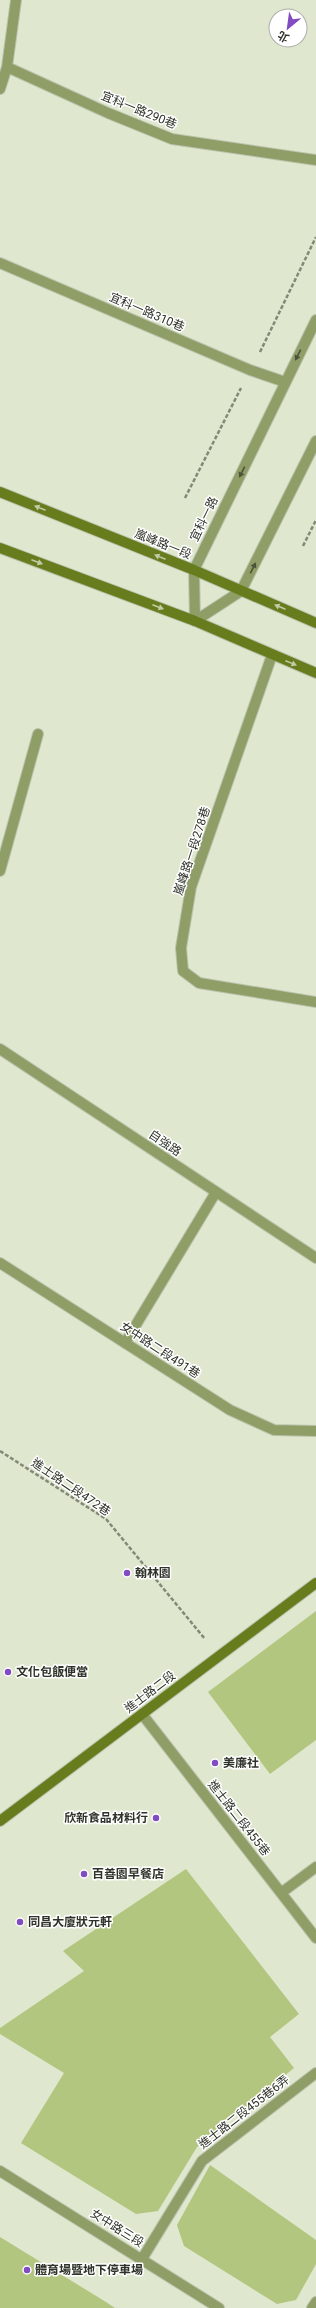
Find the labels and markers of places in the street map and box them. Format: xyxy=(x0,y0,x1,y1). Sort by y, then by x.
place label: 翰林園 xyxy=(135,1566,171,1580)
marker: 翰林園 xyxy=(122,1568,132,1578)
place label: 文化包飯便當 xyxy=(16,1665,88,1679)
marker: 文化包飯便當 xyxy=(3,1667,13,1677)
place label: 美廉社 xyxy=(223,1756,259,1770)
marker: 美廉社 xyxy=(210,1758,220,1768)
place label: 欣新食品材料行 xyxy=(64,1811,148,1825)
marker: 欣新食品材料行 xyxy=(151,1813,161,1823)
place label: 百善園早餐店 xyxy=(92,1867,164,1881)
marker: 百善園早餐店 xyxy=(79,1869,89,1879)
place label: 同昌大廈狀元軒 xyxy=(28,1915,112,1929)
marker: 同昌大廈狀元軒 xyxy=(15,1917,25,1927)
place label: 體育場暨地下停車場 xyxy=(35,2263,143,2277)
marker: 體育場暨地下停車場 xyxy=(22,2265,32,2275)

